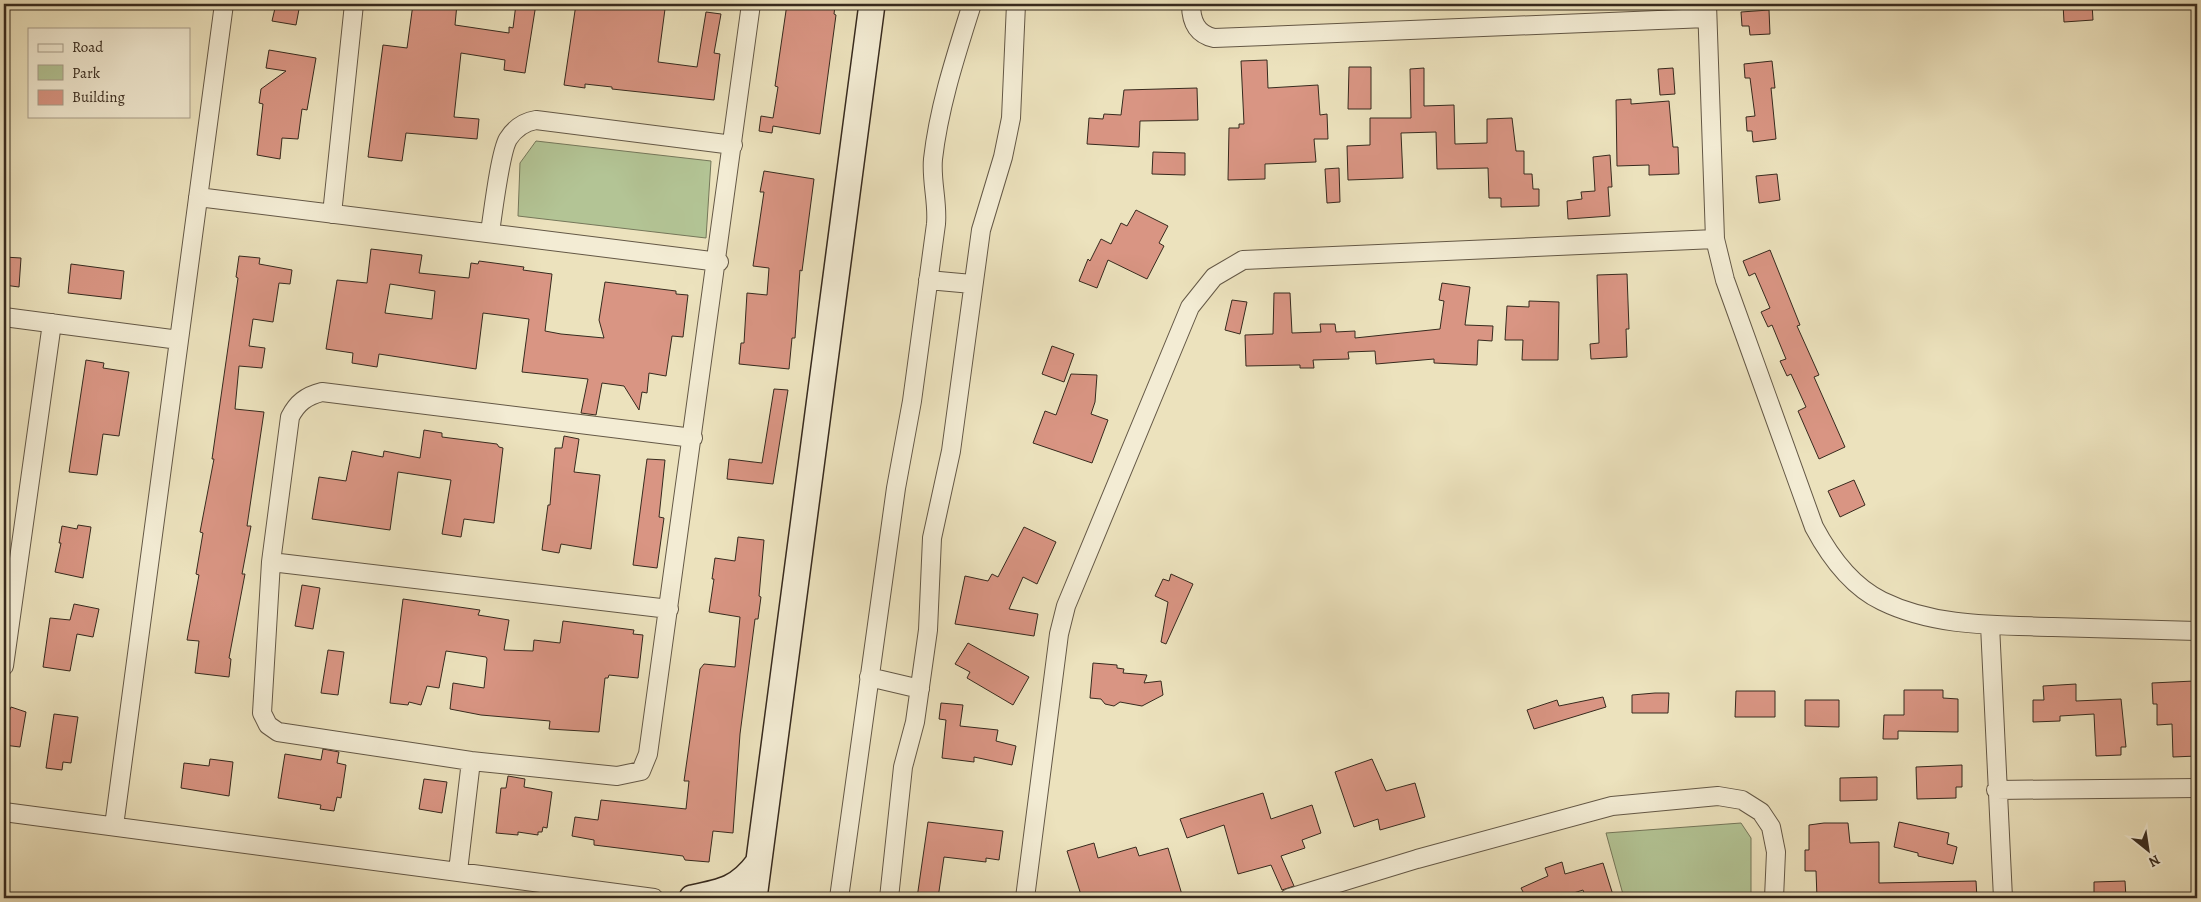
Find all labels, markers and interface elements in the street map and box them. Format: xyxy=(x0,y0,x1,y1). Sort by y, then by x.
legend xyxy=(28,28,190,118)
text: Road xyxy=(72,37,104,57)
text: Park xyxy=(72,63,101,83)
text: Building xyxy=(72,87,125,107)
north arrow xyxy=(2124,824,2174,874)
text: N xyxy=(2145,850,2163,872)

